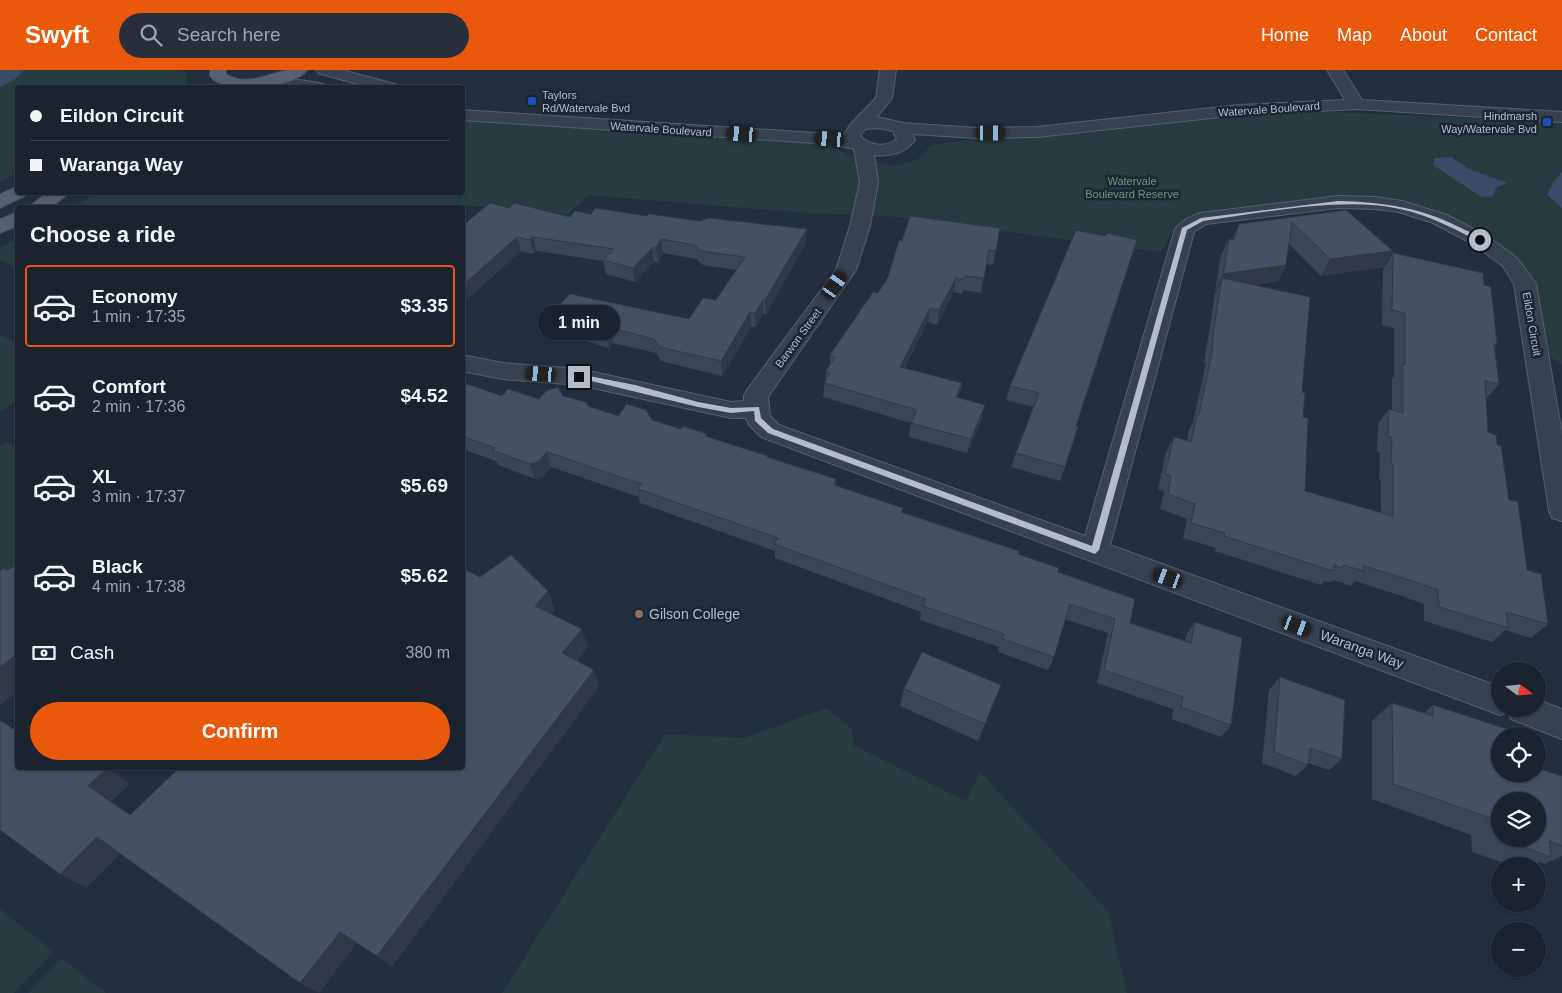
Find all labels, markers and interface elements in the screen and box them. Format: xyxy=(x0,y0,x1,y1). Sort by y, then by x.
search box xyxy=(119,13,469,58)
text: Swyft xyxy=(25,21,89,48)
icon: search xyxy=(137,21,165,49)
text: Search here xyxy=(177,24,281,45)
text: Home xyxy=(1261,25,1309,45)
text: Map xyxy=(1337,25,1372,45)
text: About xyxy=(1400,25,1447,45)
text: Contact xyxy=(1475,25,1537,45)
place label: Taylors Rd/Watervale Bvd xyxy=(542,89,630,114)
marker: Taylors Rd/Watervale Bvd xyxy=(526,95,538,107)
street label: Watervale Boulevard xyxy=(1218,99,1320,119)
text: Eildon Circuit xyxy=(60,105,184,126)
place label: Hindmarsh Way/Watervale Bvd xyxy=(1441,110,1537,135)
marker: Hindmarsh Way/Watervale Bvd xyxy=(1541,116,1553,128)
street label: Watervale Boulevard xyxy=(610,119,712,139)
car xyxy=(726,125,757,143)
car xyxy=(976,126,1006,141)
car xyxy=(814,130,845,148)
text: Waranga Way xyxy=(60,154,183,175)
park label: Watervale Boulevard Reserve xyxy=(1085,175,1179,200)
text: Choose a ride xyxy=(30,222,175,247)
route start xyxy=(1469,229,1491,251)
car xyxy=(820,268,849,302)
icon: car xyxy=(32,284,77,329)
text: Economy xyxy=(92,286,178,307)
street label: Eildon Circuit xyxy=(1520,291,1544,357)
text: $3.35 xyxy=(400,295,448,316)
callout: 1 min xyxy=(538,304,620,340)
street label: Barwon Street xyxy=(773,306,823,370)
text: 1 min · 17:35 xyxy=(92,308,185,325)
text: 1 min xyxy=(558,314,600,331)
car xyxy=(525,365,556,383)
route end xyxy=(568,366,590,388)
icon: car xyxy=(32,374,77,419)
text: Comfort xyxy=(92,376,166,397)
text: $4.52 xyxy=(400,385,448,406)
text: 2 min · 17:36 xyxy=(92,398,185,415)
icon: car xyxy=(32,464,77,509)
text: XL xyxy=(92,466,116,487)
text: $5.69 xyxy=(400,475,448,496)
text: 3 min · 17:37 xyxy=(92,488,185,505)
icon: car xyxy=(32,554,77,599)
text: Black xyxy=(92,556,143,577)
text: $5.62 xyxy=(400,565,448,586)
car xyxy=(1151,566,1184,590)
text: 4 min · 17:38 xyxy=(92,578,185,595)
place label: Gilson College xyxy=(649,606,740,622)
marker: Gilson College xyxy=(633,608,645,620)
car xyxy=(1280,614,1313,638)
street label: Waranga Way xyxy=(1318,626,1406,672)
icon: cash xyxy=(30,639,58,667)
text: Cash xyxy=(70,642,114,663)
text: 380 m xyxy=(406,644,450,661)
north arrow xyxy=(1491,662,1546,718)
map controls xyxy=(1491,662,1546,977)
button: Confirm xyxy=(30,702,450,760)
button: locate xyxy=(1491,727,1546,782)
button: layers xyxy=(1491,792,1546,847)
button: + xyxy=(1491,857,1546,912)
button: − xyxy=(1491,922,1546,977)

